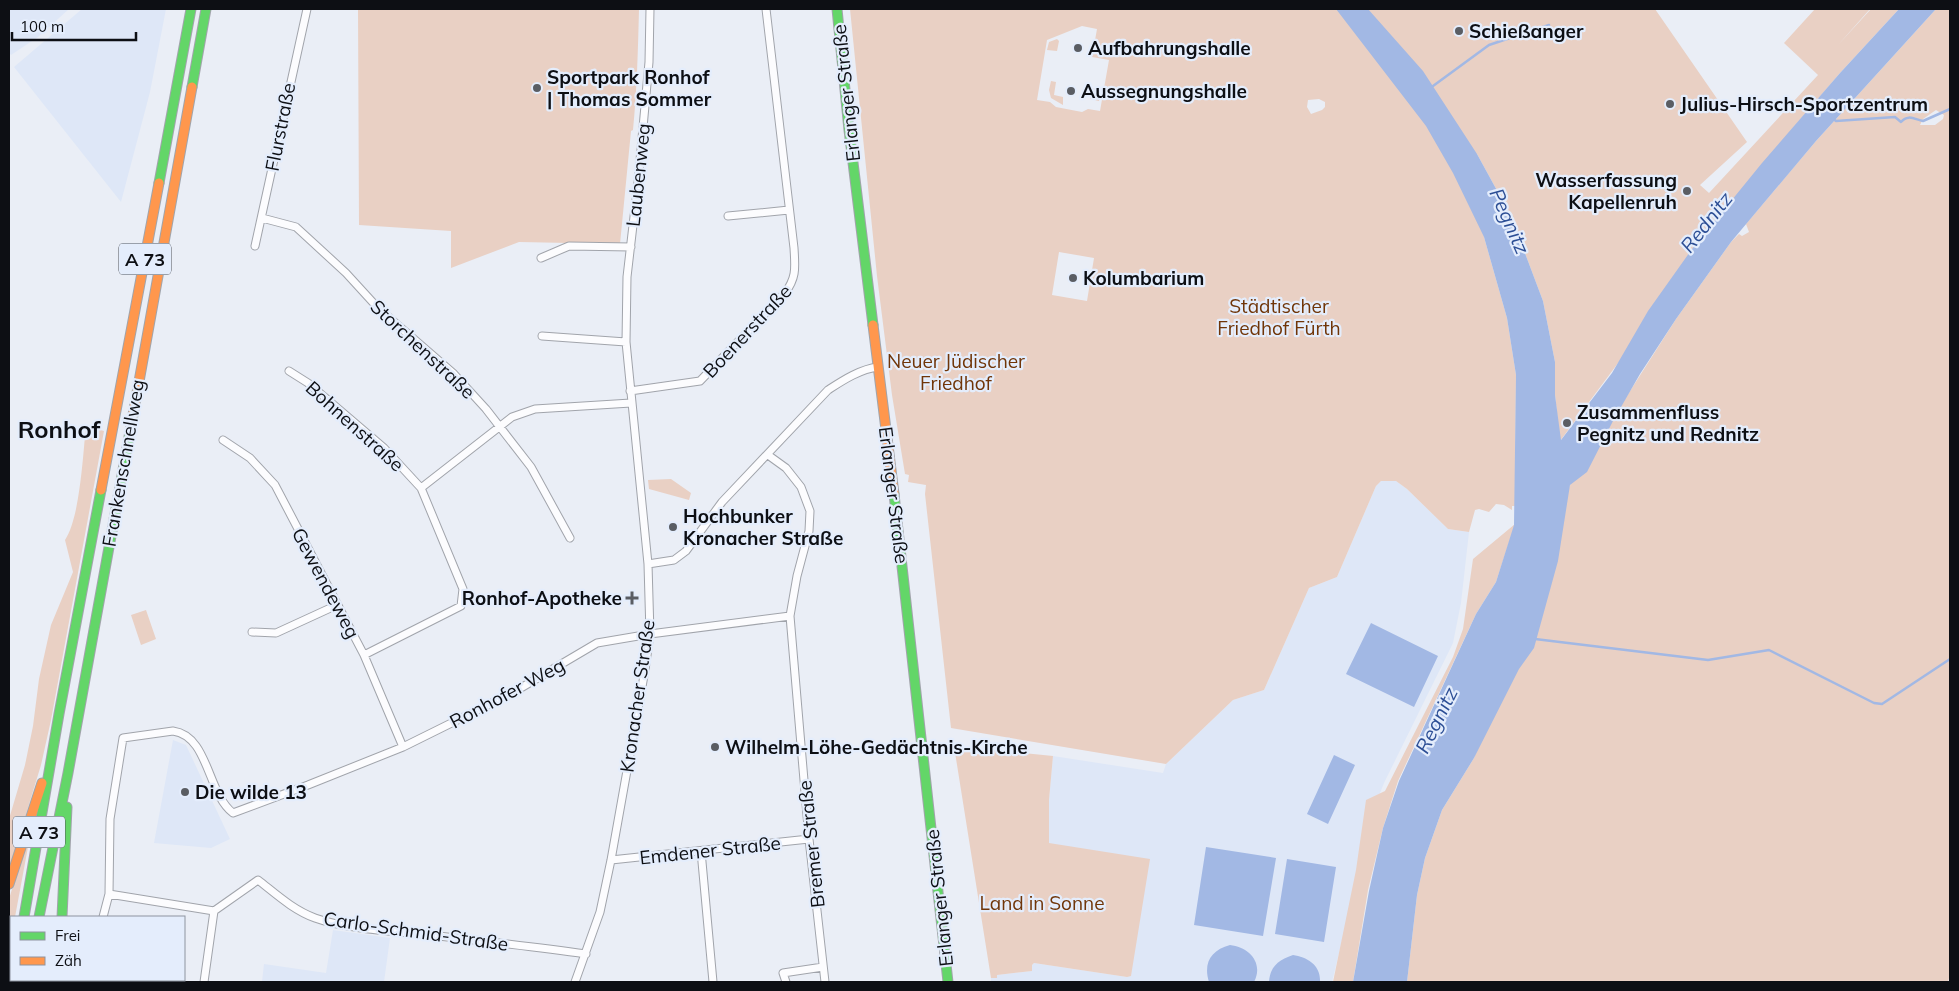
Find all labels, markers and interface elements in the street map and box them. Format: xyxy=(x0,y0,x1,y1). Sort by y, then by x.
scale bar xyxy=(12,10,136,42)
text: 100 m xyxy=(20,17,64,36)
place label: Schießanger xyxy=(1469,19,1584,43)
street label: Erlanger Straße xyxy=(827,23,865,163)
marker: Schießanger xyxy=(1453,25,1465,37)
place label: Aufbahrungshalle xyxy=(1088,36,1251,60)
marker: Aufbahrungshalle xyxy=(1072,42,1084,54)
place label: Sportpark Ronhof | Thomas Sommer xyxy=(547,65,712,111)
place label: Aussegnungshalle xyxy=(1081,79,1247,103)
street label: Flurstraße xyxy=(260,81,300,173)
marker: Sportpark Ronhof | Thomas Sommer xyxy=(531,82,543,94)
marker: Aussegnungshalle xyxy=(1065,85,1077,97)
place label: Julius-Hirsch-Sportzentrum xyxy=(1680,92,1928,116)
marker: Julius-Hirsch-Sportzentrum xyxy=(1664,98,1676,110)
street label: Laubenweg xyxy=(621,122,655,228)
place label: Wasserfassung Kapellenruh xyxy=(1535,168,1677,214)
water label: Pegnitz xyxy=(1484,184,1536,258)
marker: Wasserfassung Kapellenruh xyxy=(1681,185,1693,197)
water label: Rednitz xyxy=(1674,186,1738,257)
road number: A 73 xyxy=(119,243,171,274)
place label: Kolumbarium xyxy=(1083,266,1204,290)
marker: Kolumbarium xyxy=(1067,272,1079,284)
street label: Boenerstraße xyxy=(698,279,796,383)
street label: Storchenstraße xyxy=(366,294,480,404)
park label: Städtischer Friedhof Fürth xyxy=(1217,294,1341,340)
park label: Neuer Jüdischer Friedhof xyxy=(887,349,1025,395)
street label: Bohnenstraße xyxy=(301,376,409,476)
street label: Frankenschnellweg xyxy=(96,377,150,549)
place label: Zusammenfluss Pegnitz und Rednitz xyxy=(1577,400,1759,446)
district label: Ronhof xyxy=(18,414,101,444)
marker: Zusammenfluss Pegnitz und Rednitz xyxy=(1561,417,1573,429)
street label: Erlanger Straße xyxy=(874,425,914,565)
place label: Hochbunker Kronacher Straße xyxy=(683,504,843,550)
marker: Hochbunker Kronacher Straße xyxy=(667,521,679,533)
street label: Gewendeweg xyxy=(287,524,365,642)
place label: Ronhof-Apotheke xyxy=(462,586,622,610)
marker: Ronhof-Apotheke xyxy=(626,592,638,604)
street label: Kronacher Straße xyxy=(614,618,660,774)
street label: Ronhofer Weg xyxy=(445,653,569,733)
water label: Regnitz xyxy=(1409,682,1463,757)
place label: Wilhelm-Löhe-Gedächtnis-Kirche xyxy=(725,735,1028,759)
marker: Wilhelm-Löhe-Gedächtnis-Kirche xyxy=(709,741,721,753)
street label: Bremer Straße xyxy=(792,779,830,909)
place label: Die wilde 13 xyxy=(195,780,307,804)
marker: Die wilde 13 xyxy=(179,786,191,798)
road number: A 73 xyxy=(13,816,65,848)
street label: Erlanger Straße xyxy=(920,828,958,968)
street label: Emdener Straße xyxy=(638,831,782,869)
park label: Land in Sonne xyxy=(979,891,1105,915)
street label: Carlo-Schmid-Straße xyxy=(322,906,510,956)
legend xyxy=(10,916,185,981)
text: Frei xyxy=(55,926,80,945)
text: Zäh xyxy=(55,951,82,970)

